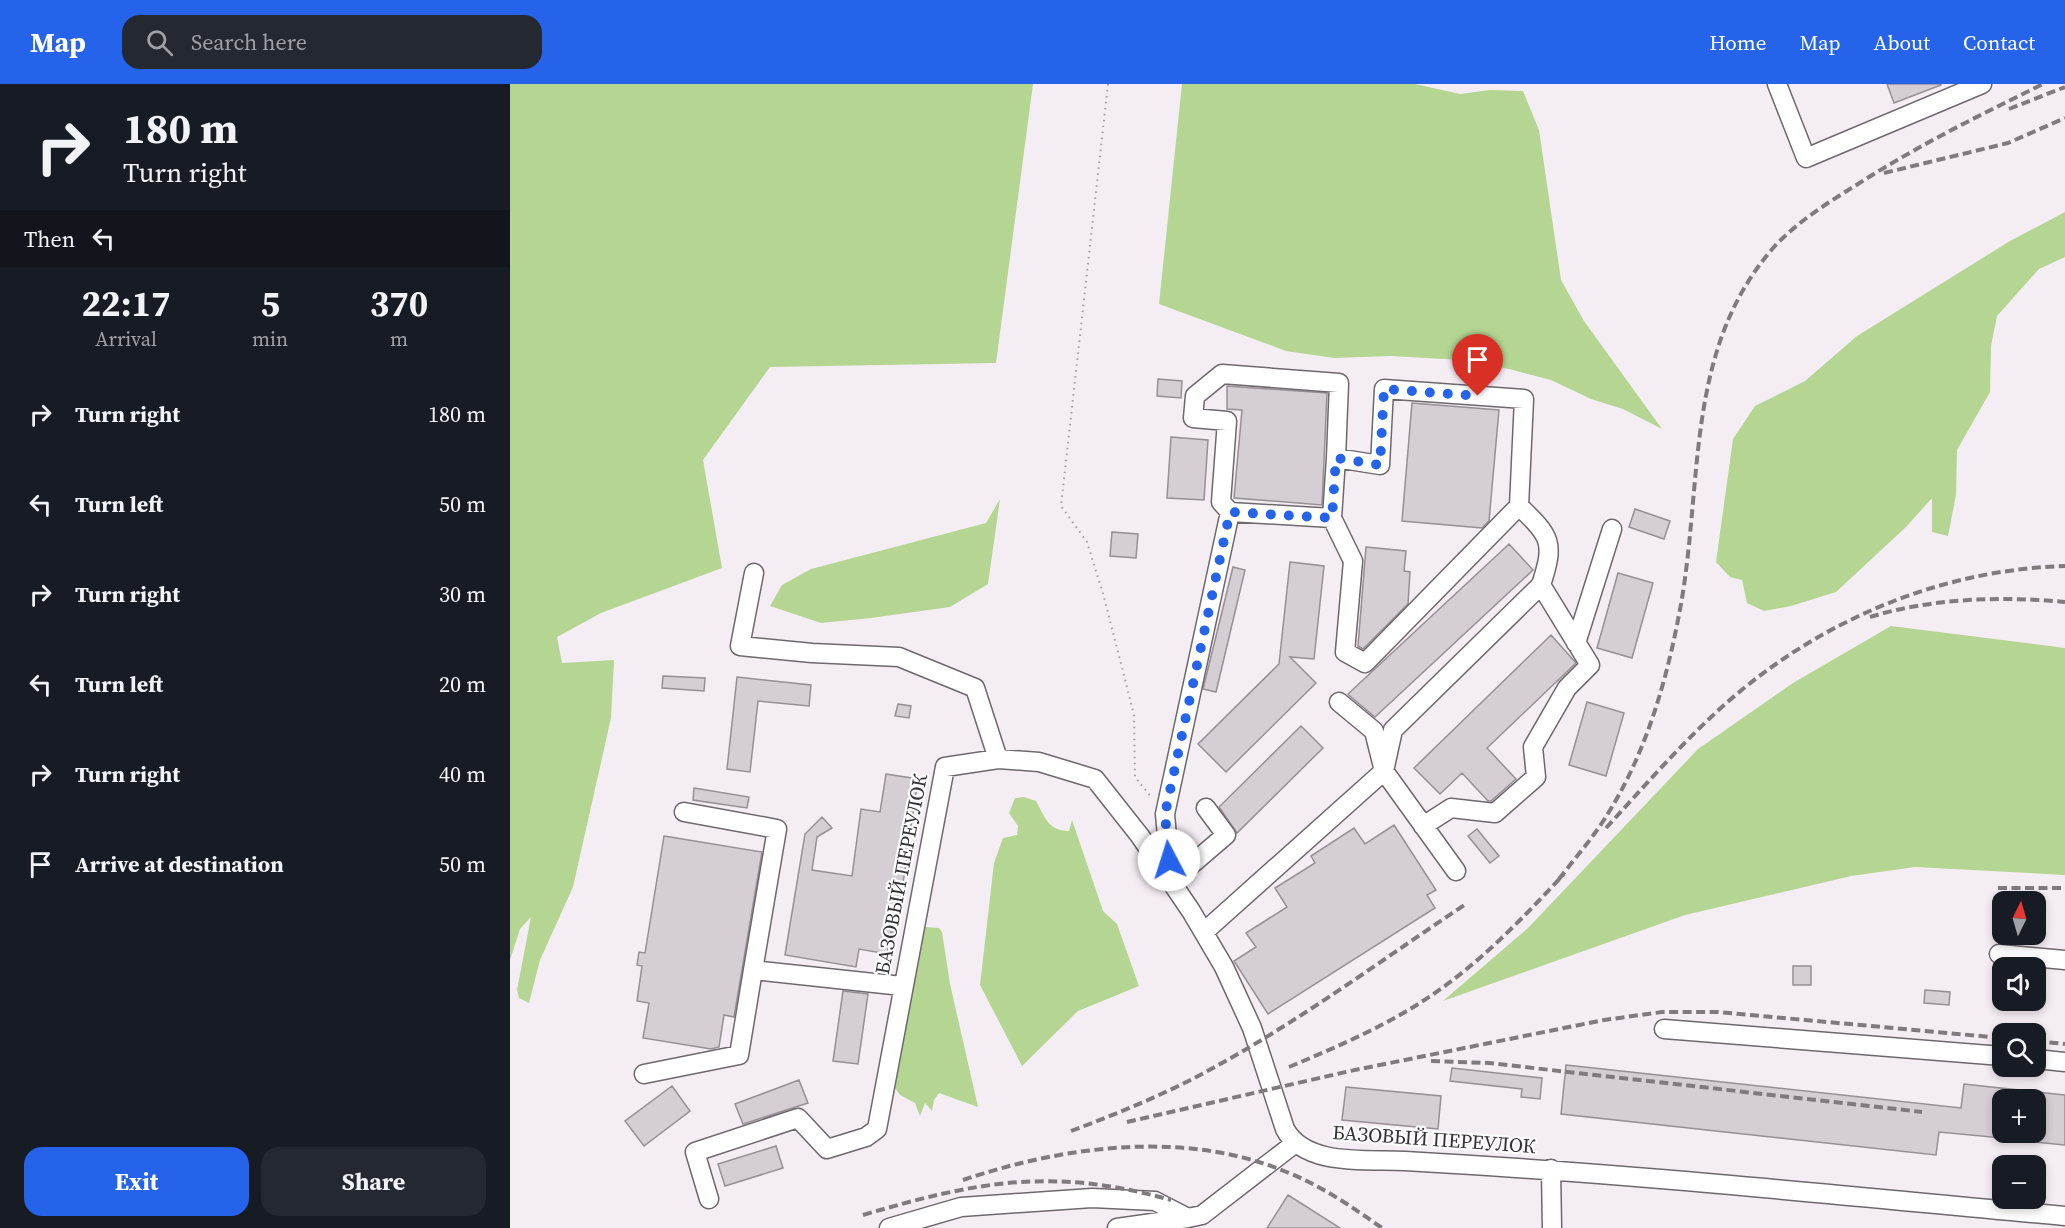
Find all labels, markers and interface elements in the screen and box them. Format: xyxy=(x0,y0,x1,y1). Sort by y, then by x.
search box xyxy=(122,15,542,69)
text: Map xyxy=(30,23,86,61)
icon: search xyxy=(143,26,176,59)
text: Search here xyxy=(191,27,307,57)
text: Home xyxy=(1709,28,1767,57)
text: Map xyxy=(1800,28,1841,57)
text: About xyxy=(1874,28,1930,57)
text: Contact xyxy=(1963,28,2035,57)
text: 180 m xyxy=(123,99,238,157)
icon: right xyxy=(24,108,102,186)
text: Turn right xyxy=(123,154,247,191)
icon: left xyxy=(87,222,120,255)
text: Then xyxy=(24,224,75,254)
text: 22:17 xyxy=(82,279,170,328)
text: 5 xyxy=(260,279,280,328)
text: 370 xyxy=(370,279,428,328)
text: Arrival xyxy=(95,325,157,353)
text: min xyxy=(252,325,288,353)
text: m xyxy=(390,325,408,353)
pin xyxy=(1452,334,1503,396)
icon: arrive xyxy=(1461,343,1494,376)
icon: right xyxy=(24,398,57,431)
text: Turn right xyxy=(75,399,180,429)
text: 180 m xyxy=(428,399,486,429)
icon: left xyxy=(24,488,57,521)
text: Turn left xyxy=(75,489,163,519)
text: 50 m xyxy=(439,489,486,519)
icon: right xyxy=(24,578,57,611)
text: Turn right xyxy=(75,579,180,609)
text: 30 m xyxy=(439,579,486,609)
icon: left xyxy=(24,668,57,701)
text: Turn left xyxy=(75,669,163,699)
text: 20 m xyxy=(439,669,486,699)
icon: right xyxy=(24,758,57,791)
text: Turn right xyxy=(75,759,180,789)
text: 40 m xyxy=(439,759,486,789)
street label: БАЗОВЫЙ ПЕРЕУЛОК xyxy=(868,771,934,977)
position arrow xyxy=(1137,828,1201,892)
icon: arrive xyxy=(24,848,57,881)
text: Arrive at destination xyxy=(75,849,284,879)
text: 50 m xyxy=(439,849,486,879)
north arrow xyxy=(1992,891,2046,945)
map controls xyxy=(1992,891,2046,1209)
button: sound xyxy=(1992,957,2046,1011)
button: search xyxy=(1992,1023,2046,1077)
button: + xyxy=(1992,1089,2046,1143)
street label: БАЗОВЫЙ ПЕРЕУЛОК xyxy=(1331,1118,1537,1160)
button: Exit xyxy=(24,1147,249,1216)
button: Share xyxy=(261,1147,486,1216)
button: − xyxy=(1992,1155,2046,1209)

